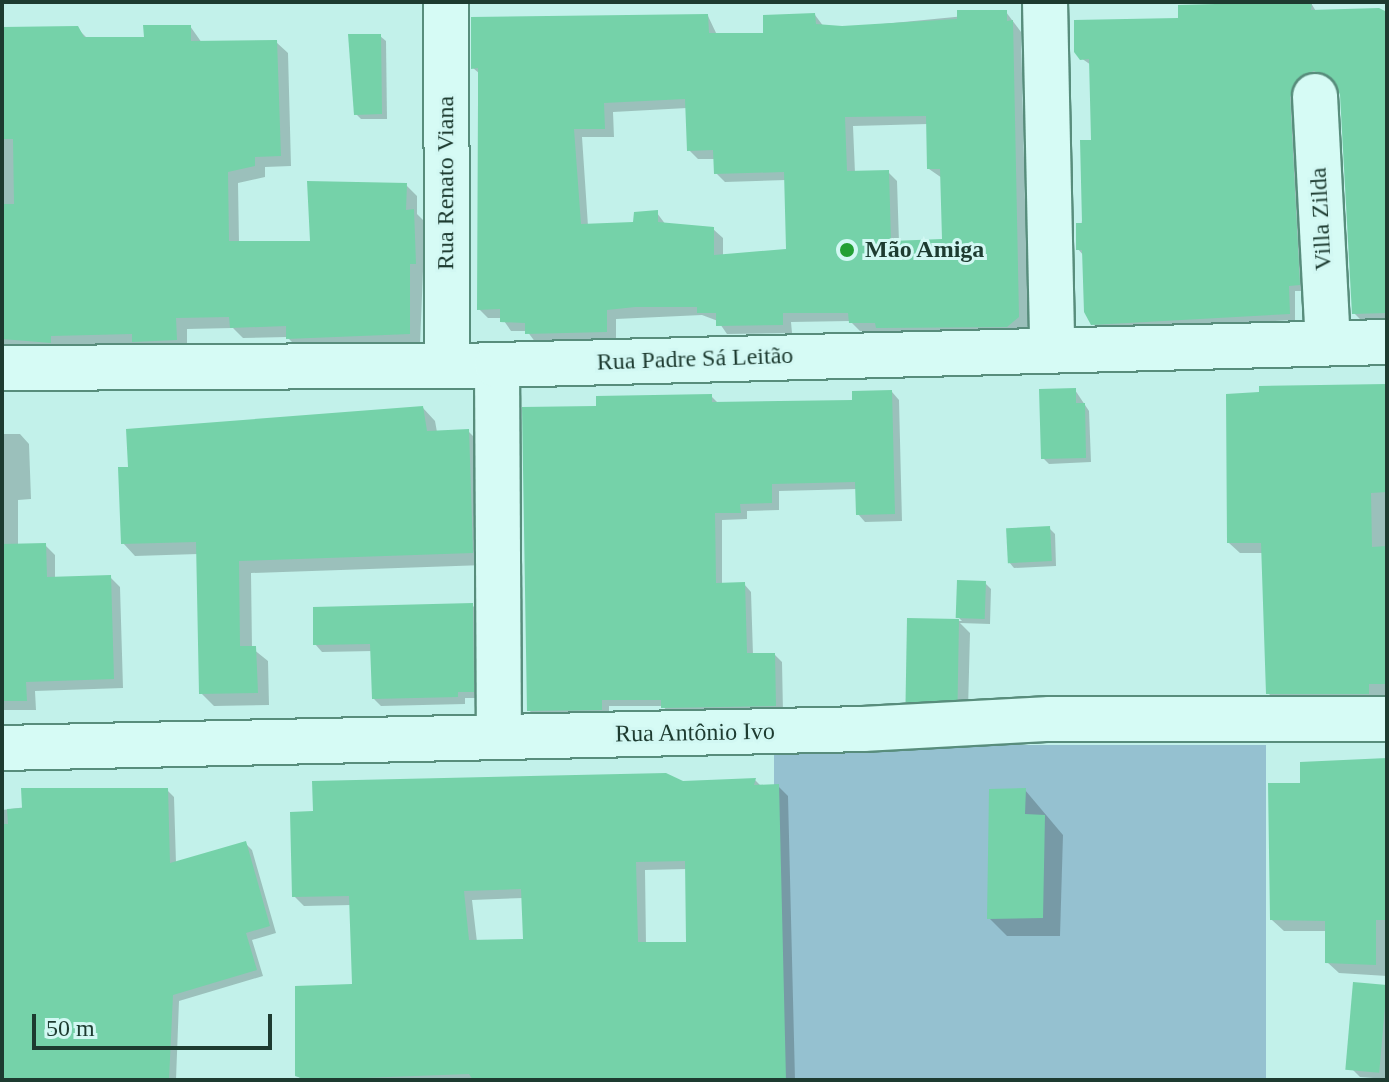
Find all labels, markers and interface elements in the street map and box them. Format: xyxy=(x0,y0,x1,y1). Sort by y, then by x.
street label: Rua Renato Viana xyxy=(432,96,460,270)
street label: Villa Zilda xyxy=(1304,167,1338,271)
place label: Mão Amiga xyxy=(865,236,986,264)
marker: Mão Amiga xyxy=(836,239,858,261)
street label: Rua Padre Sá Leitão xyxy=(596,341,794,377)
street label: Rua Antônio Ivo xyxy=(614,717,776,749)
scale bar xyxy=(36,998,276,1048)
text: 50 m xyxy=(46,1015,95,1041)

